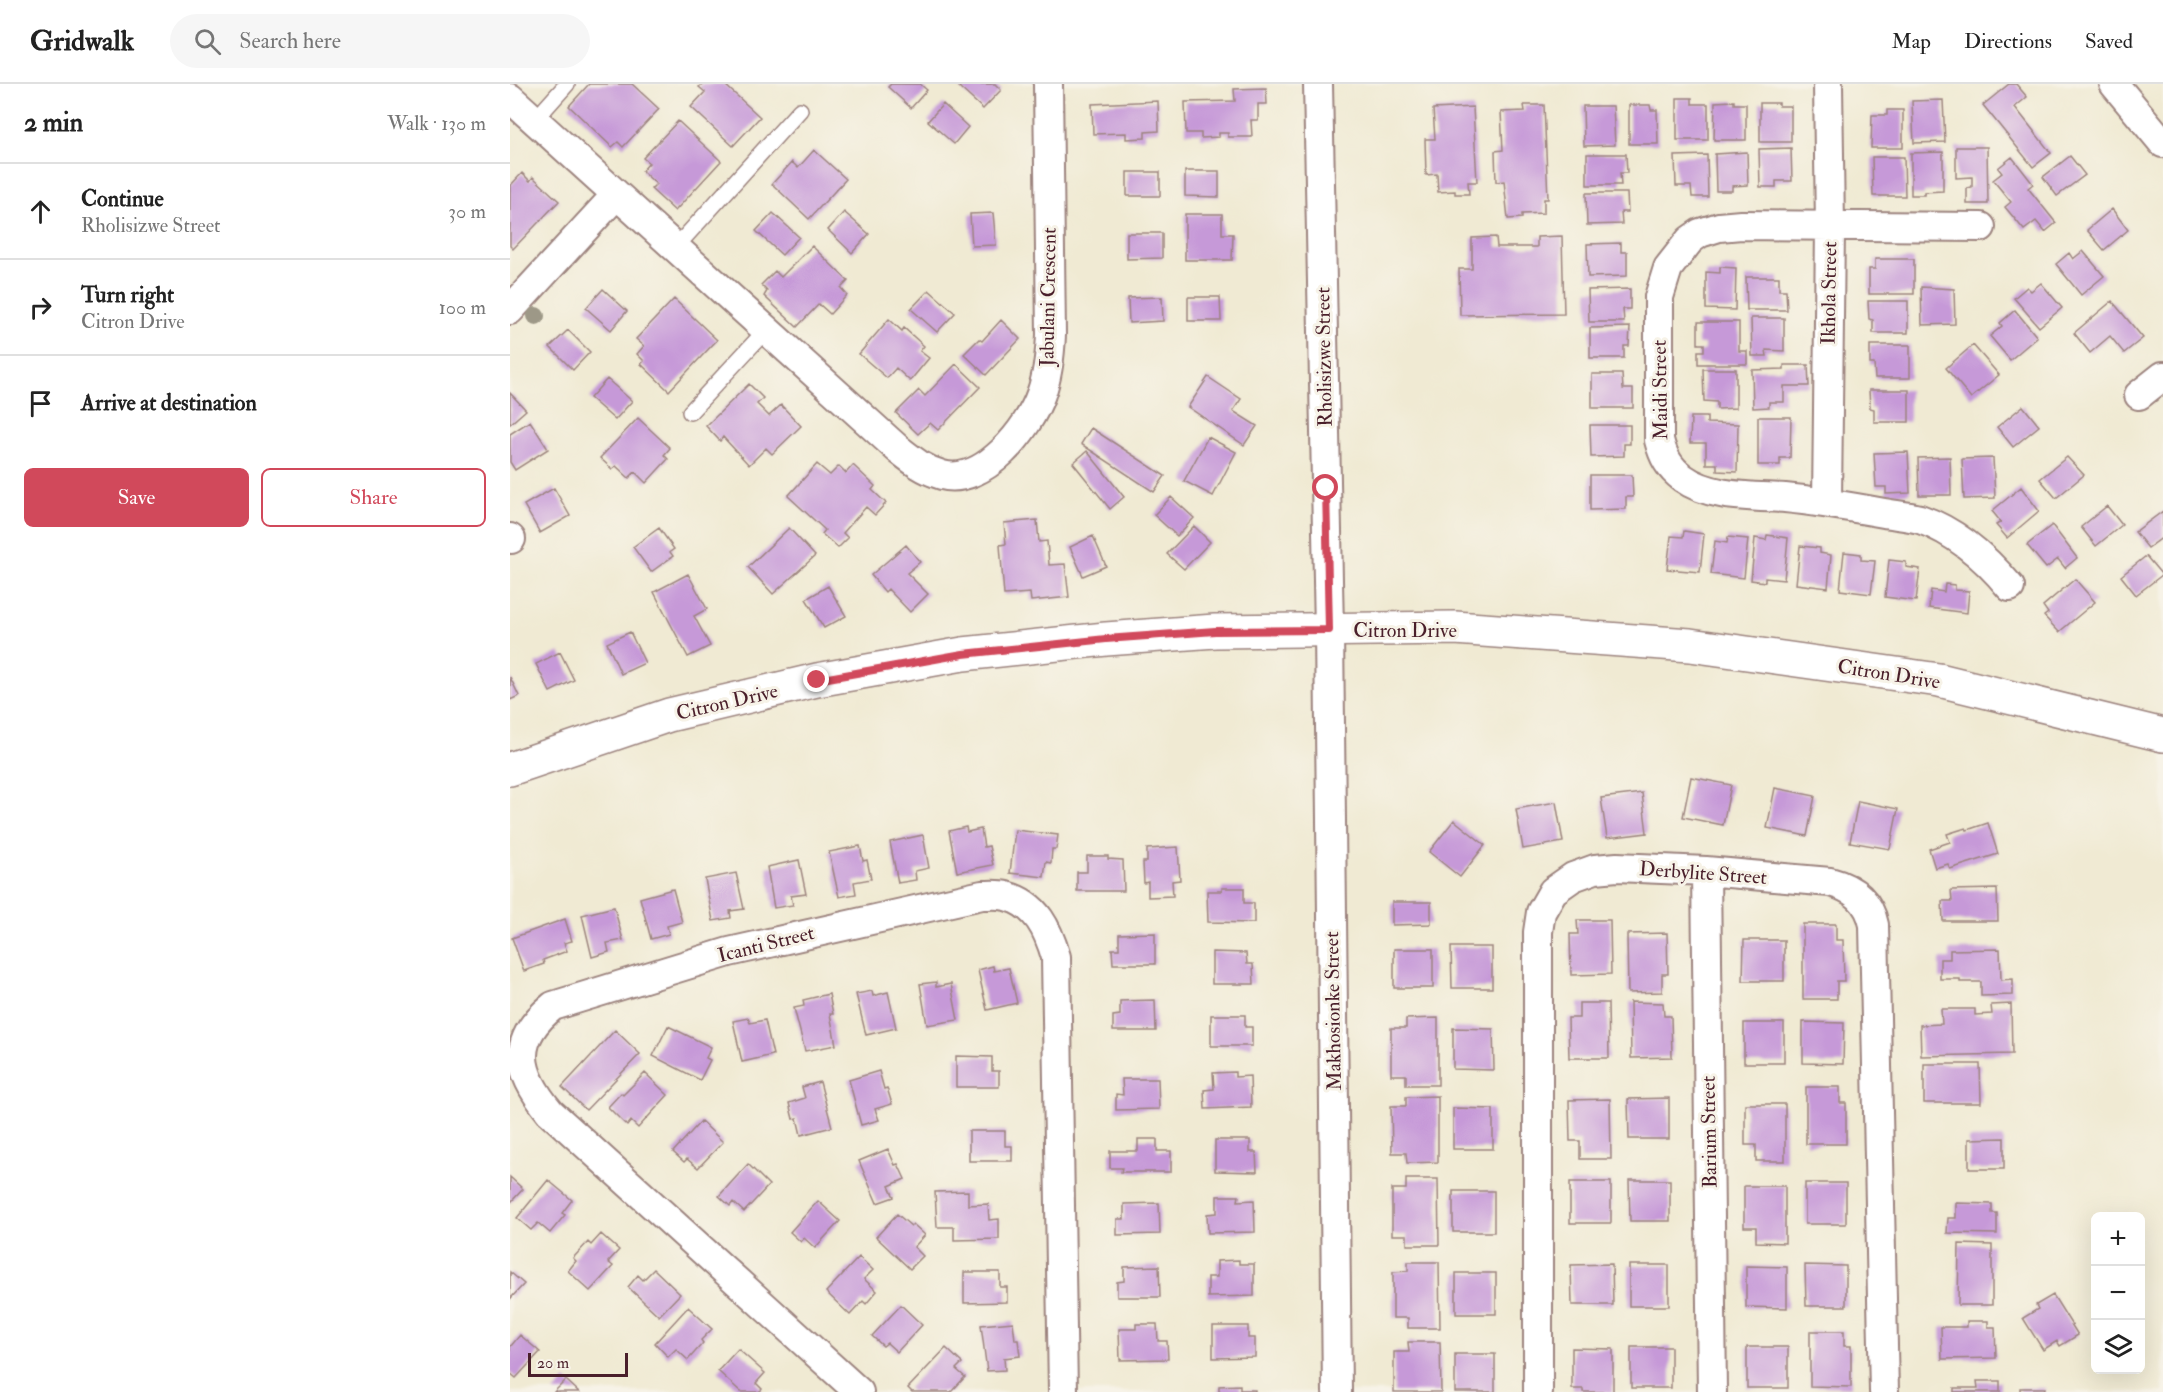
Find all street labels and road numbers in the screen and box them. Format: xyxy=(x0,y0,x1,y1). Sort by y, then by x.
street label: Jabulani Crescent xyxy=(1034,227,1062,368)
street label: Ikhola Street xyxy=(1816,241,1842,345)
street label: Rholisizwe Street xyxy=(1310,287,1338,427)
street label: Maidi Street xyxy=(1647,339,1673,440)
street label: Citron Drive xyxy=(1353,618,1457,643)
street label: Citron Drive xyxy=(1836,654,1942,694)
street label: Citron Drive xyxy=(674,678,780,726)
street label: Derbylite Street xyxy=(1638,856,1768,890)
street label: Icanti Street xyxy=(715,920,817,968)
street label: Makhosionke Street xyxy=(1319,931,1347,1091)
street label: Barium Street xyxy=(1696,1075,1722,1188)

